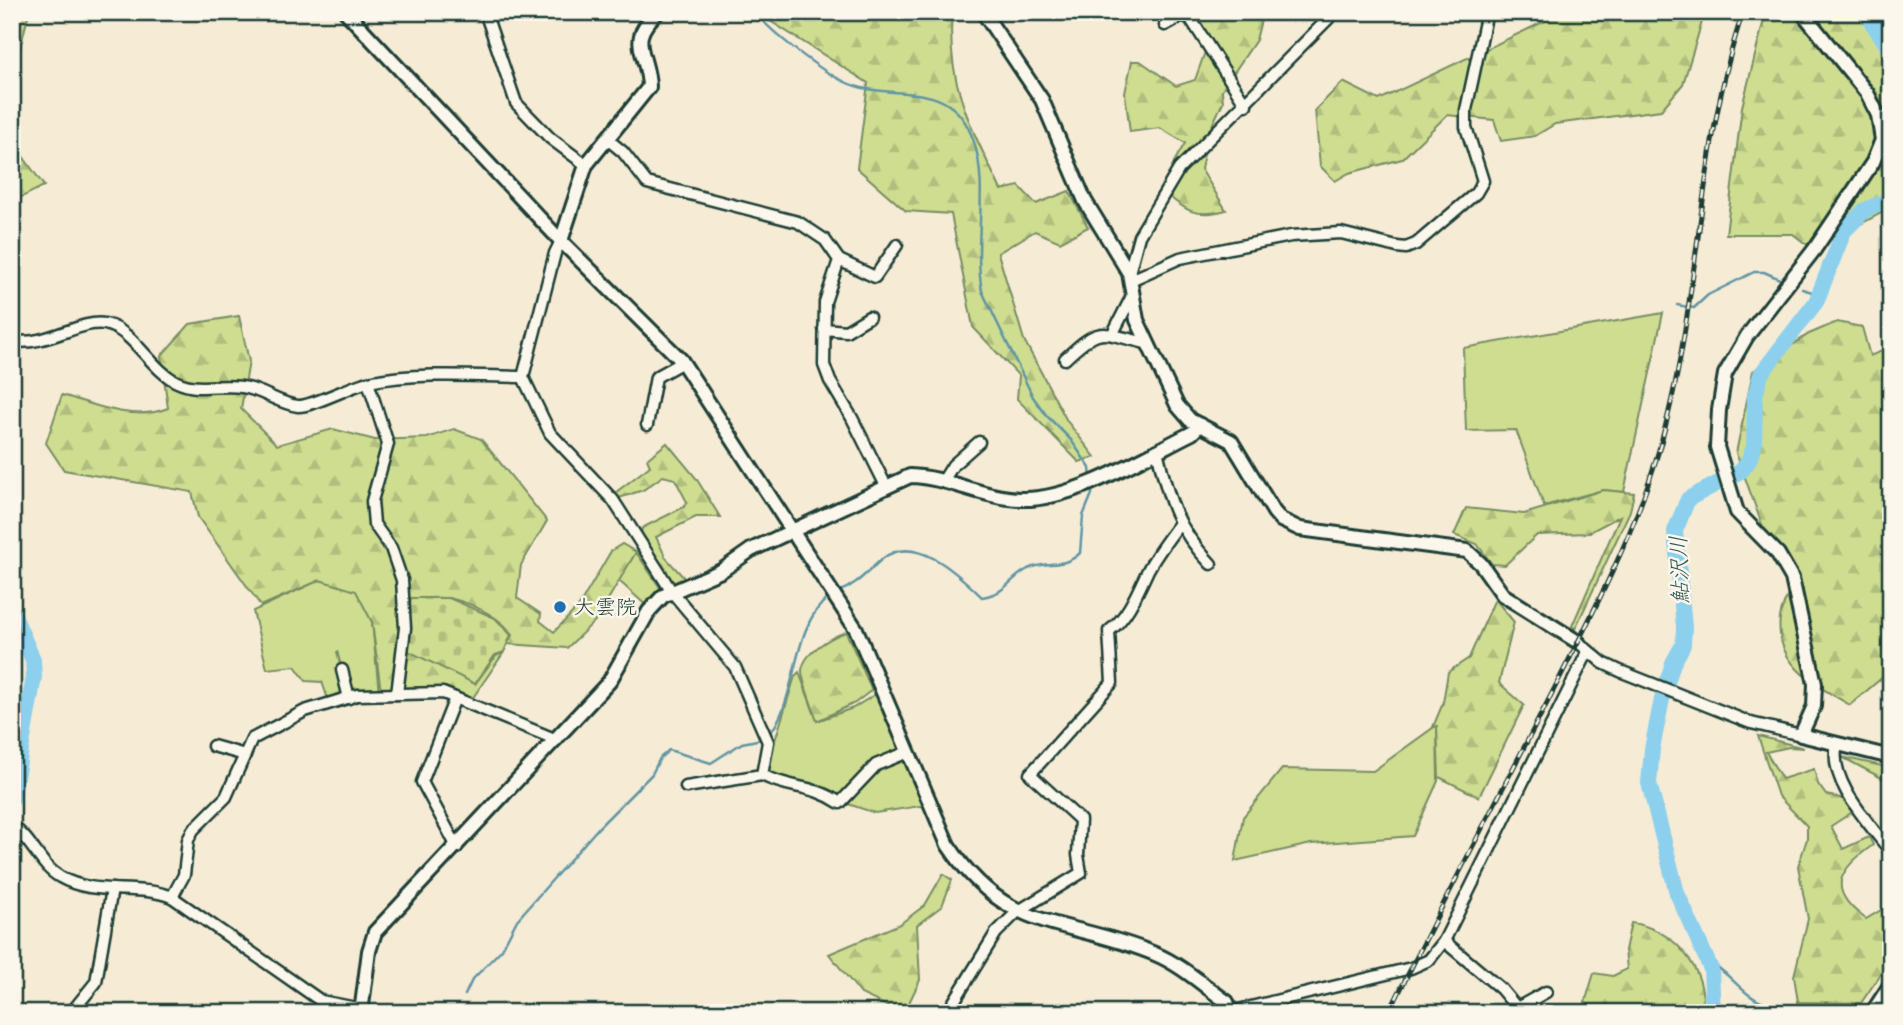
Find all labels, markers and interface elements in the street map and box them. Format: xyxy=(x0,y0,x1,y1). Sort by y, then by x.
water label: 鮎沢川 xyxy=(1659,535,1696,605)
place label: 大雲院 xyxy=(574,589,637,621)
marker: 大雲院 xyxy=(552,599,568,615)

